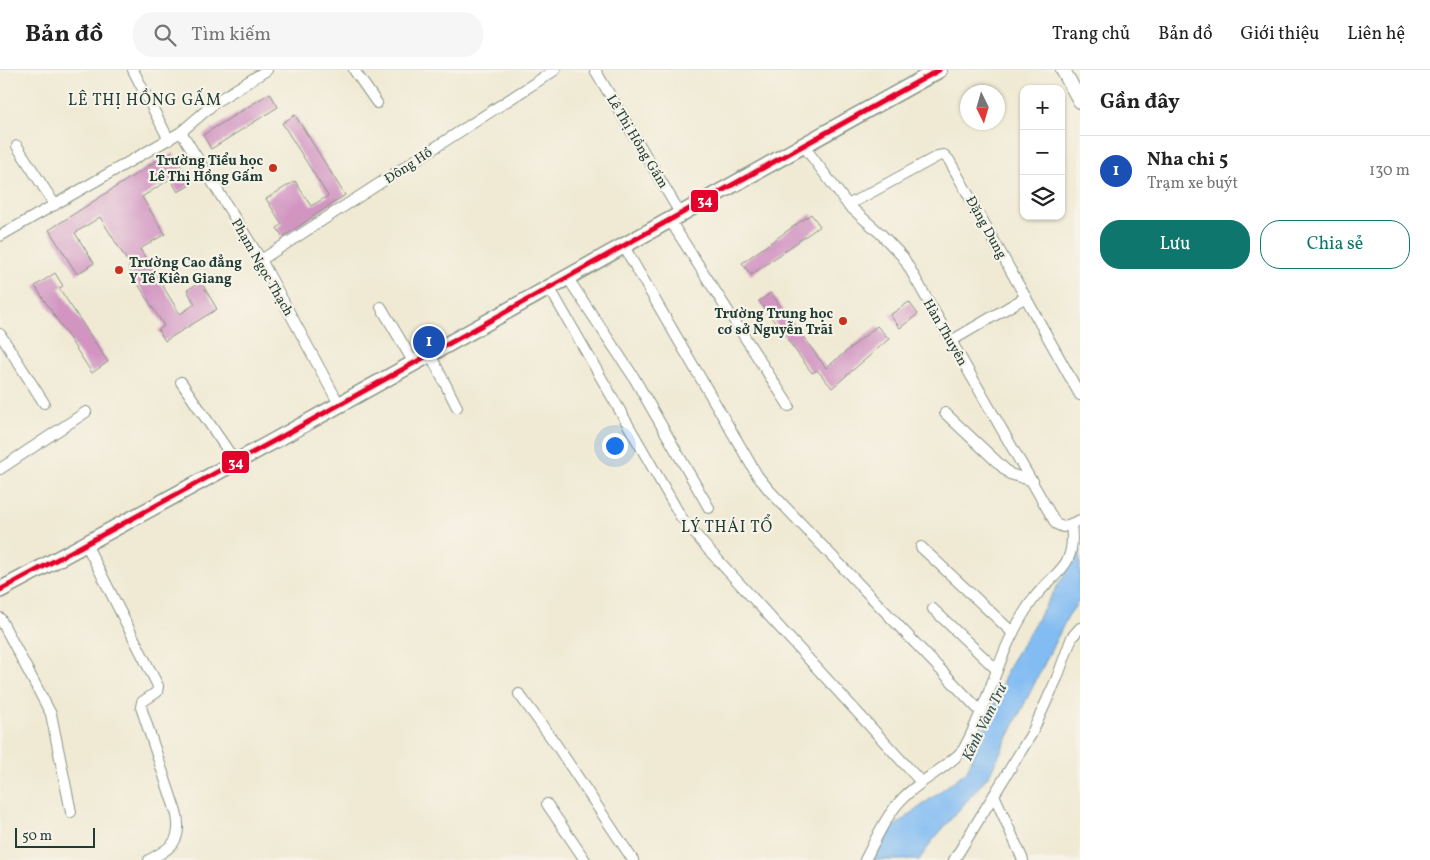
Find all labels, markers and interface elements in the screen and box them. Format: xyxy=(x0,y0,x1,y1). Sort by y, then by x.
search box xyxy=(133,12,483,57)
text: Bản đồ xyxy=(25,18,103,52)
icon: search xyxy=(151,21,179,49)
text: Tìm kiếm xyxy=(191,22,271,48)
text: Trang chủ xyxy=(1052,22,1130,47)
text: Bản đồ xyxy=(1158,22,1213,47)
text: Giới thiệu xyxy=(1241,22,1319,47)
text: Liên hệ xyxy=(1347,22,1405,47)
north arrow xyxy=(960,85,1005,130)
map controls xyxy=(1020,85,1065,220)
button: + xyxy=(1020,85,1065,130)
district label: LÊ THỊ HỒNG GẤM xyxy=(68,88,222,112)
text: Gần đây xyxy=(1100,88,1180,117)
street label: Lê Thị Hồng Gấm xyxy=(601,91,672,192)
button: − xyxy=(1020,130,1065,175)
street label: Đông Hồ xyxy=(381,144,437,189)
text: Nha chi 5 xyxy=(1147,147,1228,173)
place label: Trường Tiểu học Lê Thị Hồng Gấm xyxy=(149,152,263,187)
text: 1 xyxy=(1113,160,1119,182)
text: 130 m xyxy=(1369,160,1410,182)
marker: Trường Tiểu học Lê Thị Hồng Gấm xyxy=(267,162,279,174)
text: Trạm xe buýt xyxy=(1147,173,1238,195)
button: layers xyxy=(1020,175,1065,220)
line badge: 34 xyxy=(690,189,719,213)
text: 34 xyxy=(697,192,713,211)
street label: Đặng Dung xyxy=(961,193,1011,263)
street label: Phạm Ngọc Thạch xyxy=(226,215,297,320)
button: Lưu xyxy=(1100,220,1250,269)
button: Chia sẻ xyxy=(1260,220,1410,269)
place label: Trường Cao đẳng Y Tế Kiên Giang xyxy=(129,254,242,289)
marker: Trường Cao đẳng Y Tế Kiên Giang xyxy=(113,264,125,276)
street label: Hàn Thuyên xyxy=(918,296,972,370)
place label: Trường Trung học cơ sở Nguyễn Trãi xyxy=(714,305,833,340)
marker: Trường Trung học cơ sở Nguyễn Trãi xyxy=(837,315,849,327)
pin: 1 xyxy=(413,323,445,361)
your location xyxy=(602,433,628,459)
line badge: 34 xyxy=(221,450,250,474)
text: 34 xyxy=(228,454,244,473)
district label: LÝ THÁI TỔ xyxy=(681,514,773,539)
water label: Kênh Vàm Trư xyxy=(958,679,1014,765)
scale bar xyxy=(15,825,95,848)
text: 50 m xyxy=(22,827,52,846)

